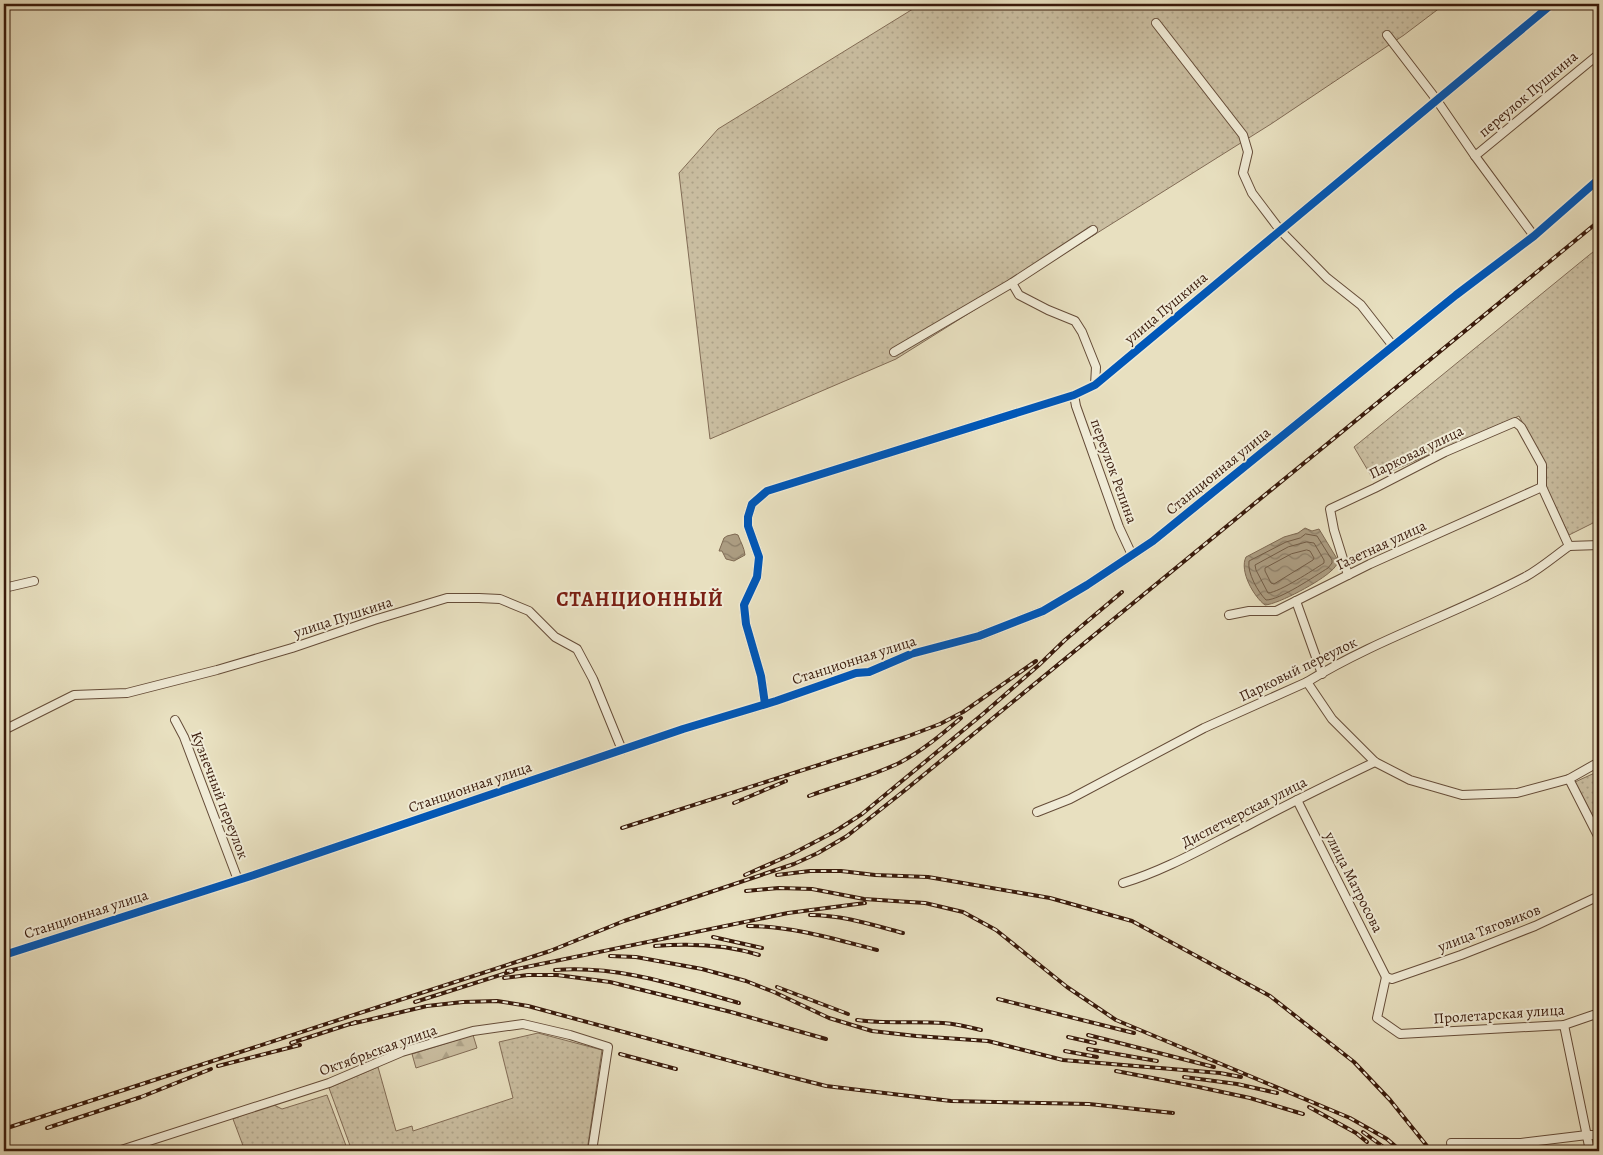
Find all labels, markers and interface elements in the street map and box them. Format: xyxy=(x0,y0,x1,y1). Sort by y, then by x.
street label: переулок Пушкина xyxy=(1474,46,1582,142)
street label: улица Пушкина xyxy=(1119,267,1212,349)
street label: переулок Репина xyxy=(1086,416,1142,526)
street label: Парковая улица xyxy=(1365,420,1467,484)
street label: Станционная улица xyxy=(1161,422,1275,519)
street label: Газетная улица xyxy=(1333,515,1429,575)
district label: СТАНЦИОННЫЙ xyxy=(556,586,724,613)
street label: улица Пушкина xyxy=(290,592,395,643)
street label: Станционная улица xyxy=(789,630,919,689)
street label: Парковый переулок xyxy=(1236,632,1360,706)
street label: Кузнечный переулок xyxy=(186,728,254,862)
street label: Станционная улица xyxy=(406,756,534,818)
street label: Диспетчерская улица xyxy=(1178,772,1310,852)
street label: улица Матросова xyxy=(1319,827,1388,936)
street label: Станционная улица xyxy=(21,884,151,943)
street label: улица Тяговиков xyxy=(1434,899,1543,957)
street label: Пролетарская улица xyxy=(1433,999,1565,1029)
street label: Октябрьская улица xyxy=(316,1019,440,1081)

